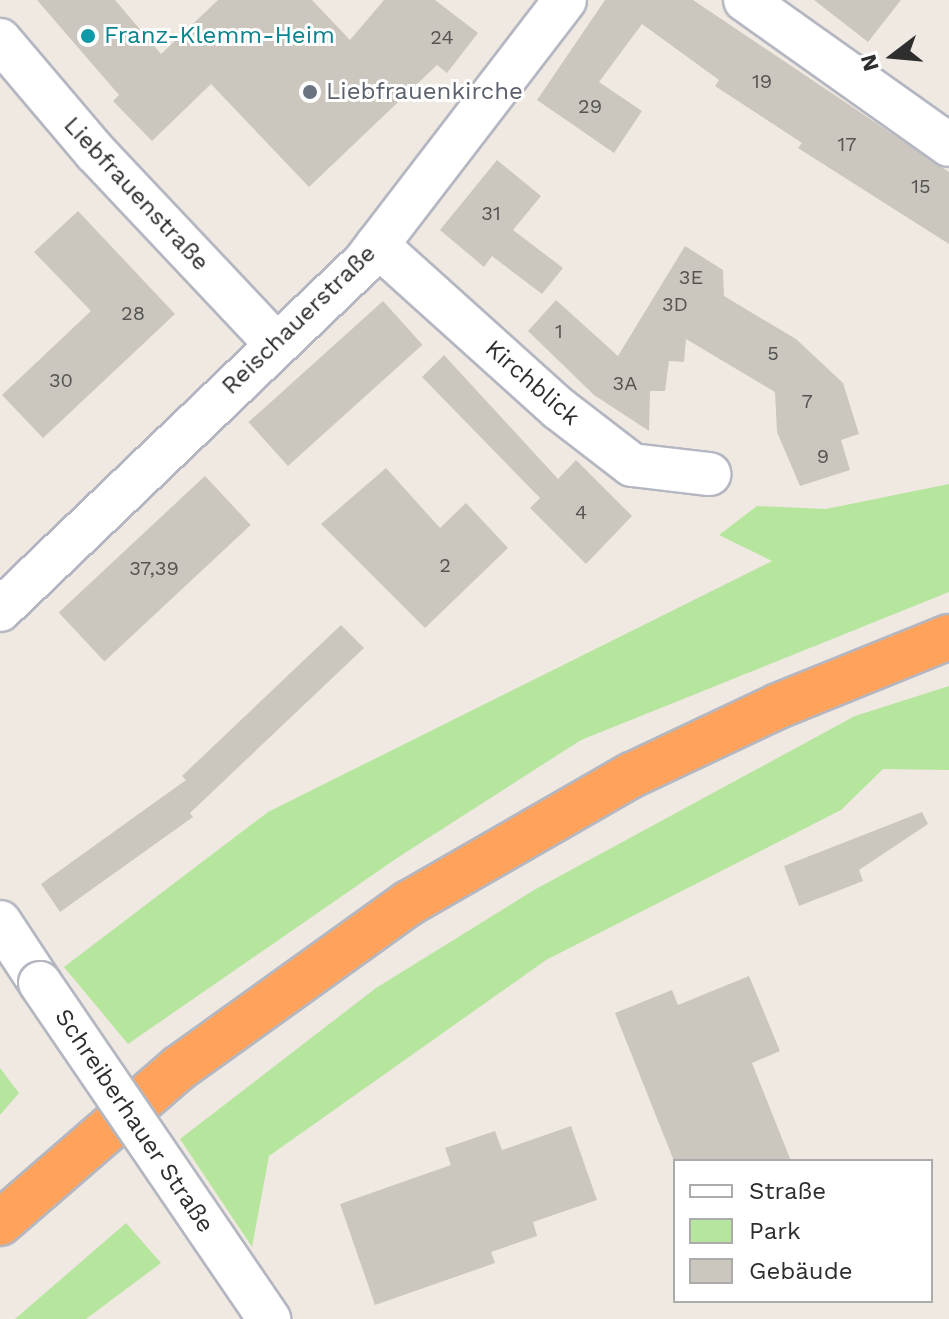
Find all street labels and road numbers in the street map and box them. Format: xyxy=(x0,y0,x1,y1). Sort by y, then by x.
street label: Liebfrauenstraße xyxy=(57,111,215,277)
street label: Reischauerstraße xyxy=(216,239,382,401)
street label: Kirchblick xyxy=(479,334,585,432)
street label: Schreiberhauer Straße xyxy=(48,1003,220,1239)

